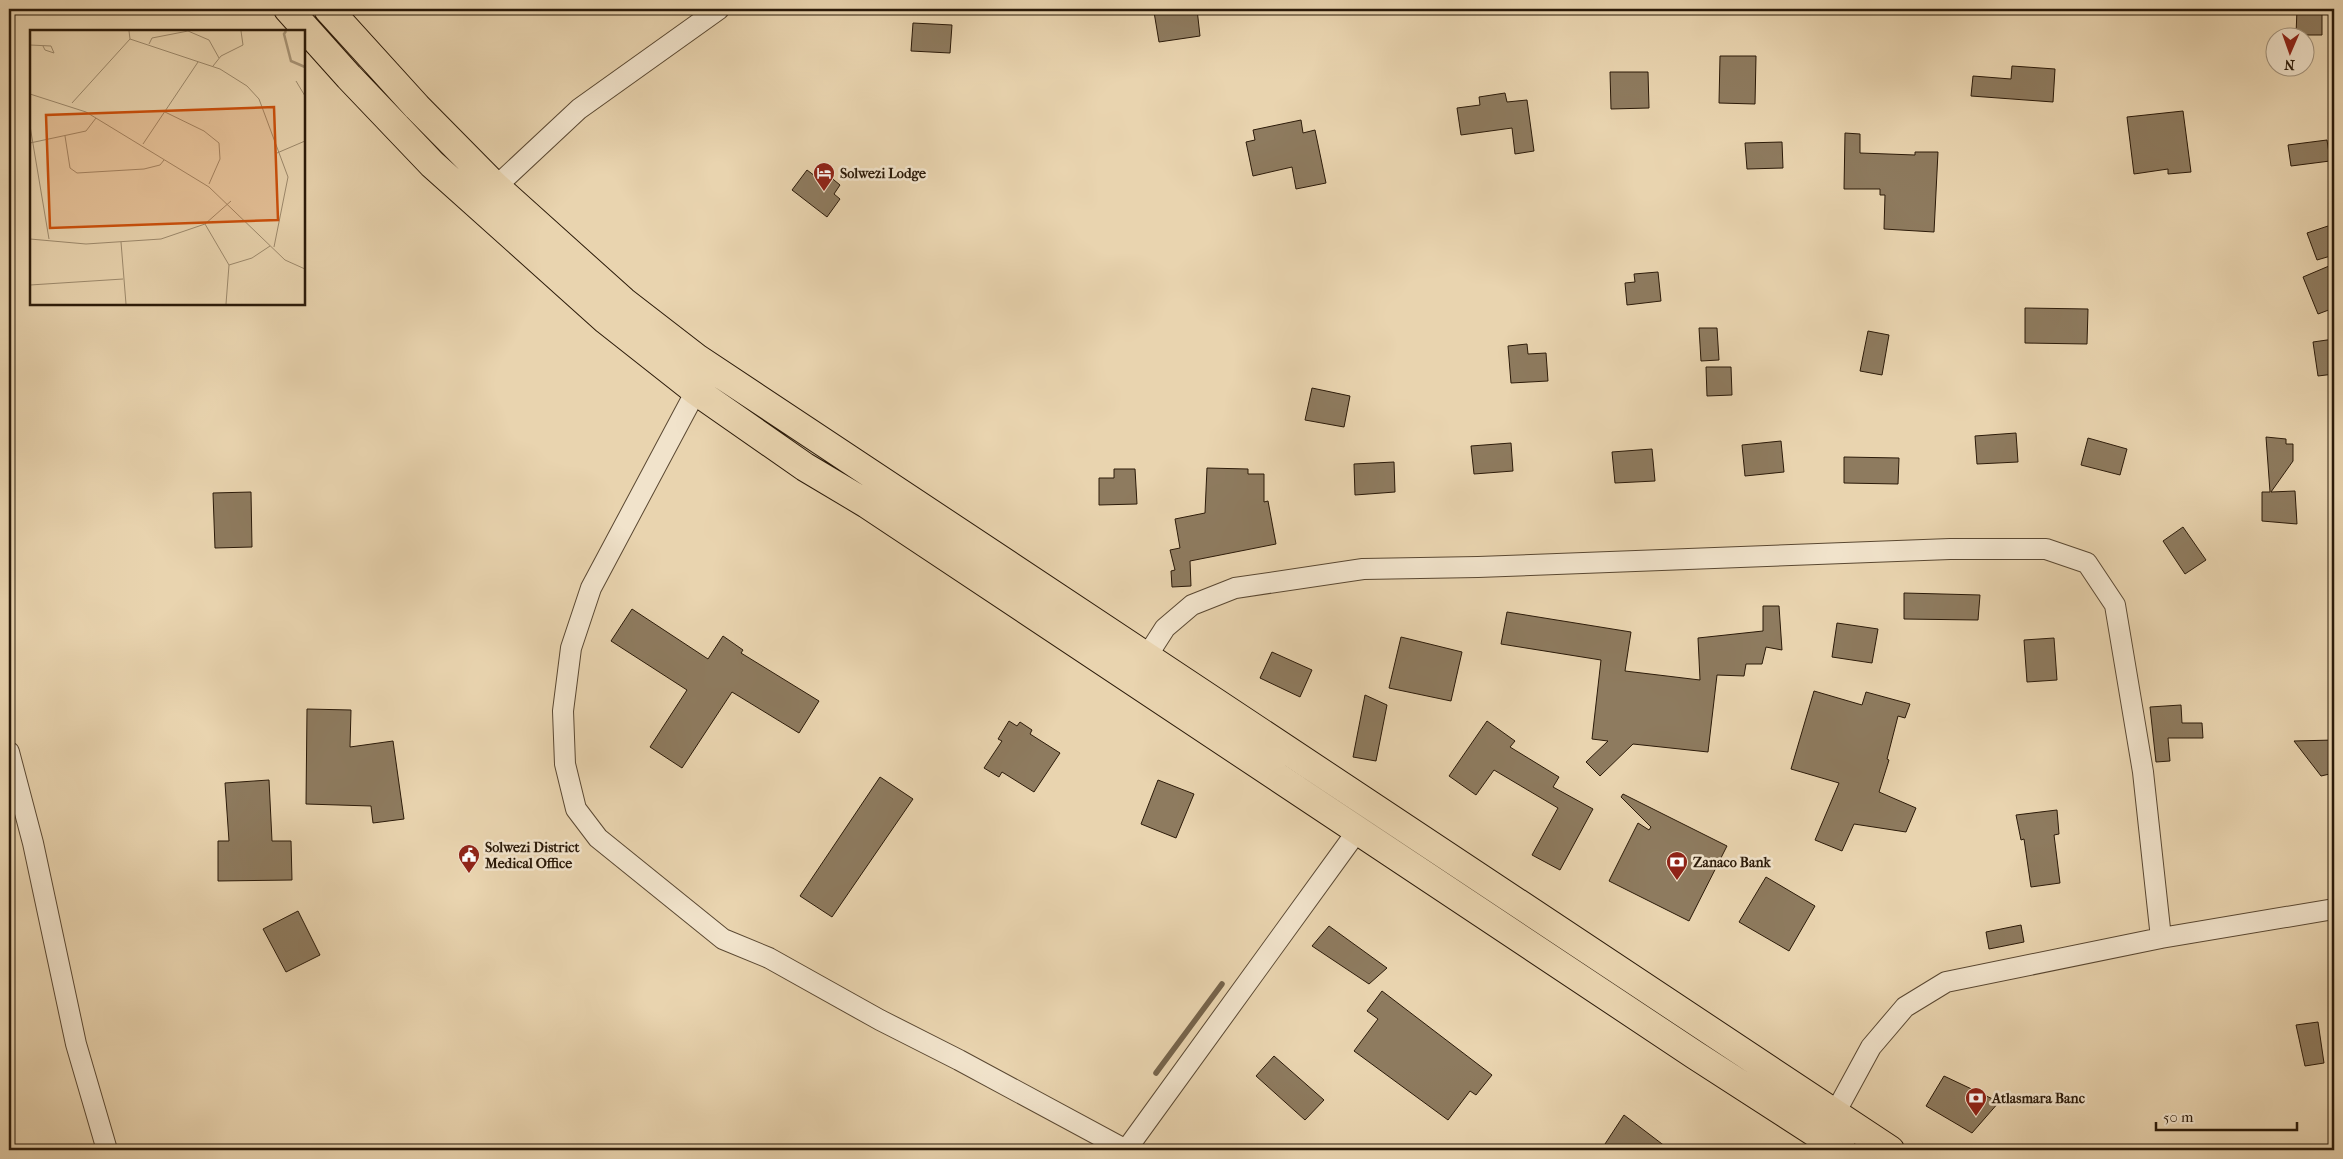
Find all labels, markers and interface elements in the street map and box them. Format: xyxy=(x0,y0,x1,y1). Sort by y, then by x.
north arrow xyxy=(2266,28,2316,78)
inset map xyxy=(30,30,305,305)
text: N xyxy=(2284,56,2295,73)
hotel icon: Solwezi Lodge xyxy=(812,161,836,192)
place label: Solwezi Lodge xyxy=(840,165,926,182)
place label: Solwezi District Medical Office xyxy=(484,839,581,872)
public building icon: Solwezi District Medical Office xyxy=(457,843,481,874)
bank icon: Zanaco Bank xyxy=(1665,850,1689,881)
place label: Zanaco Bank xyxy=(1693,854,1772,871)
bank icon: Atlasmara Banc xyxy=(1964,1086,1988,1117)
place label: Atlasmara Banc xyxy=(1991,1090,2086,1107)
scale bar xyxy=(2156,1099,2297,1131)
text: 50 m xyxy=(2163,1108,2194,1126)

